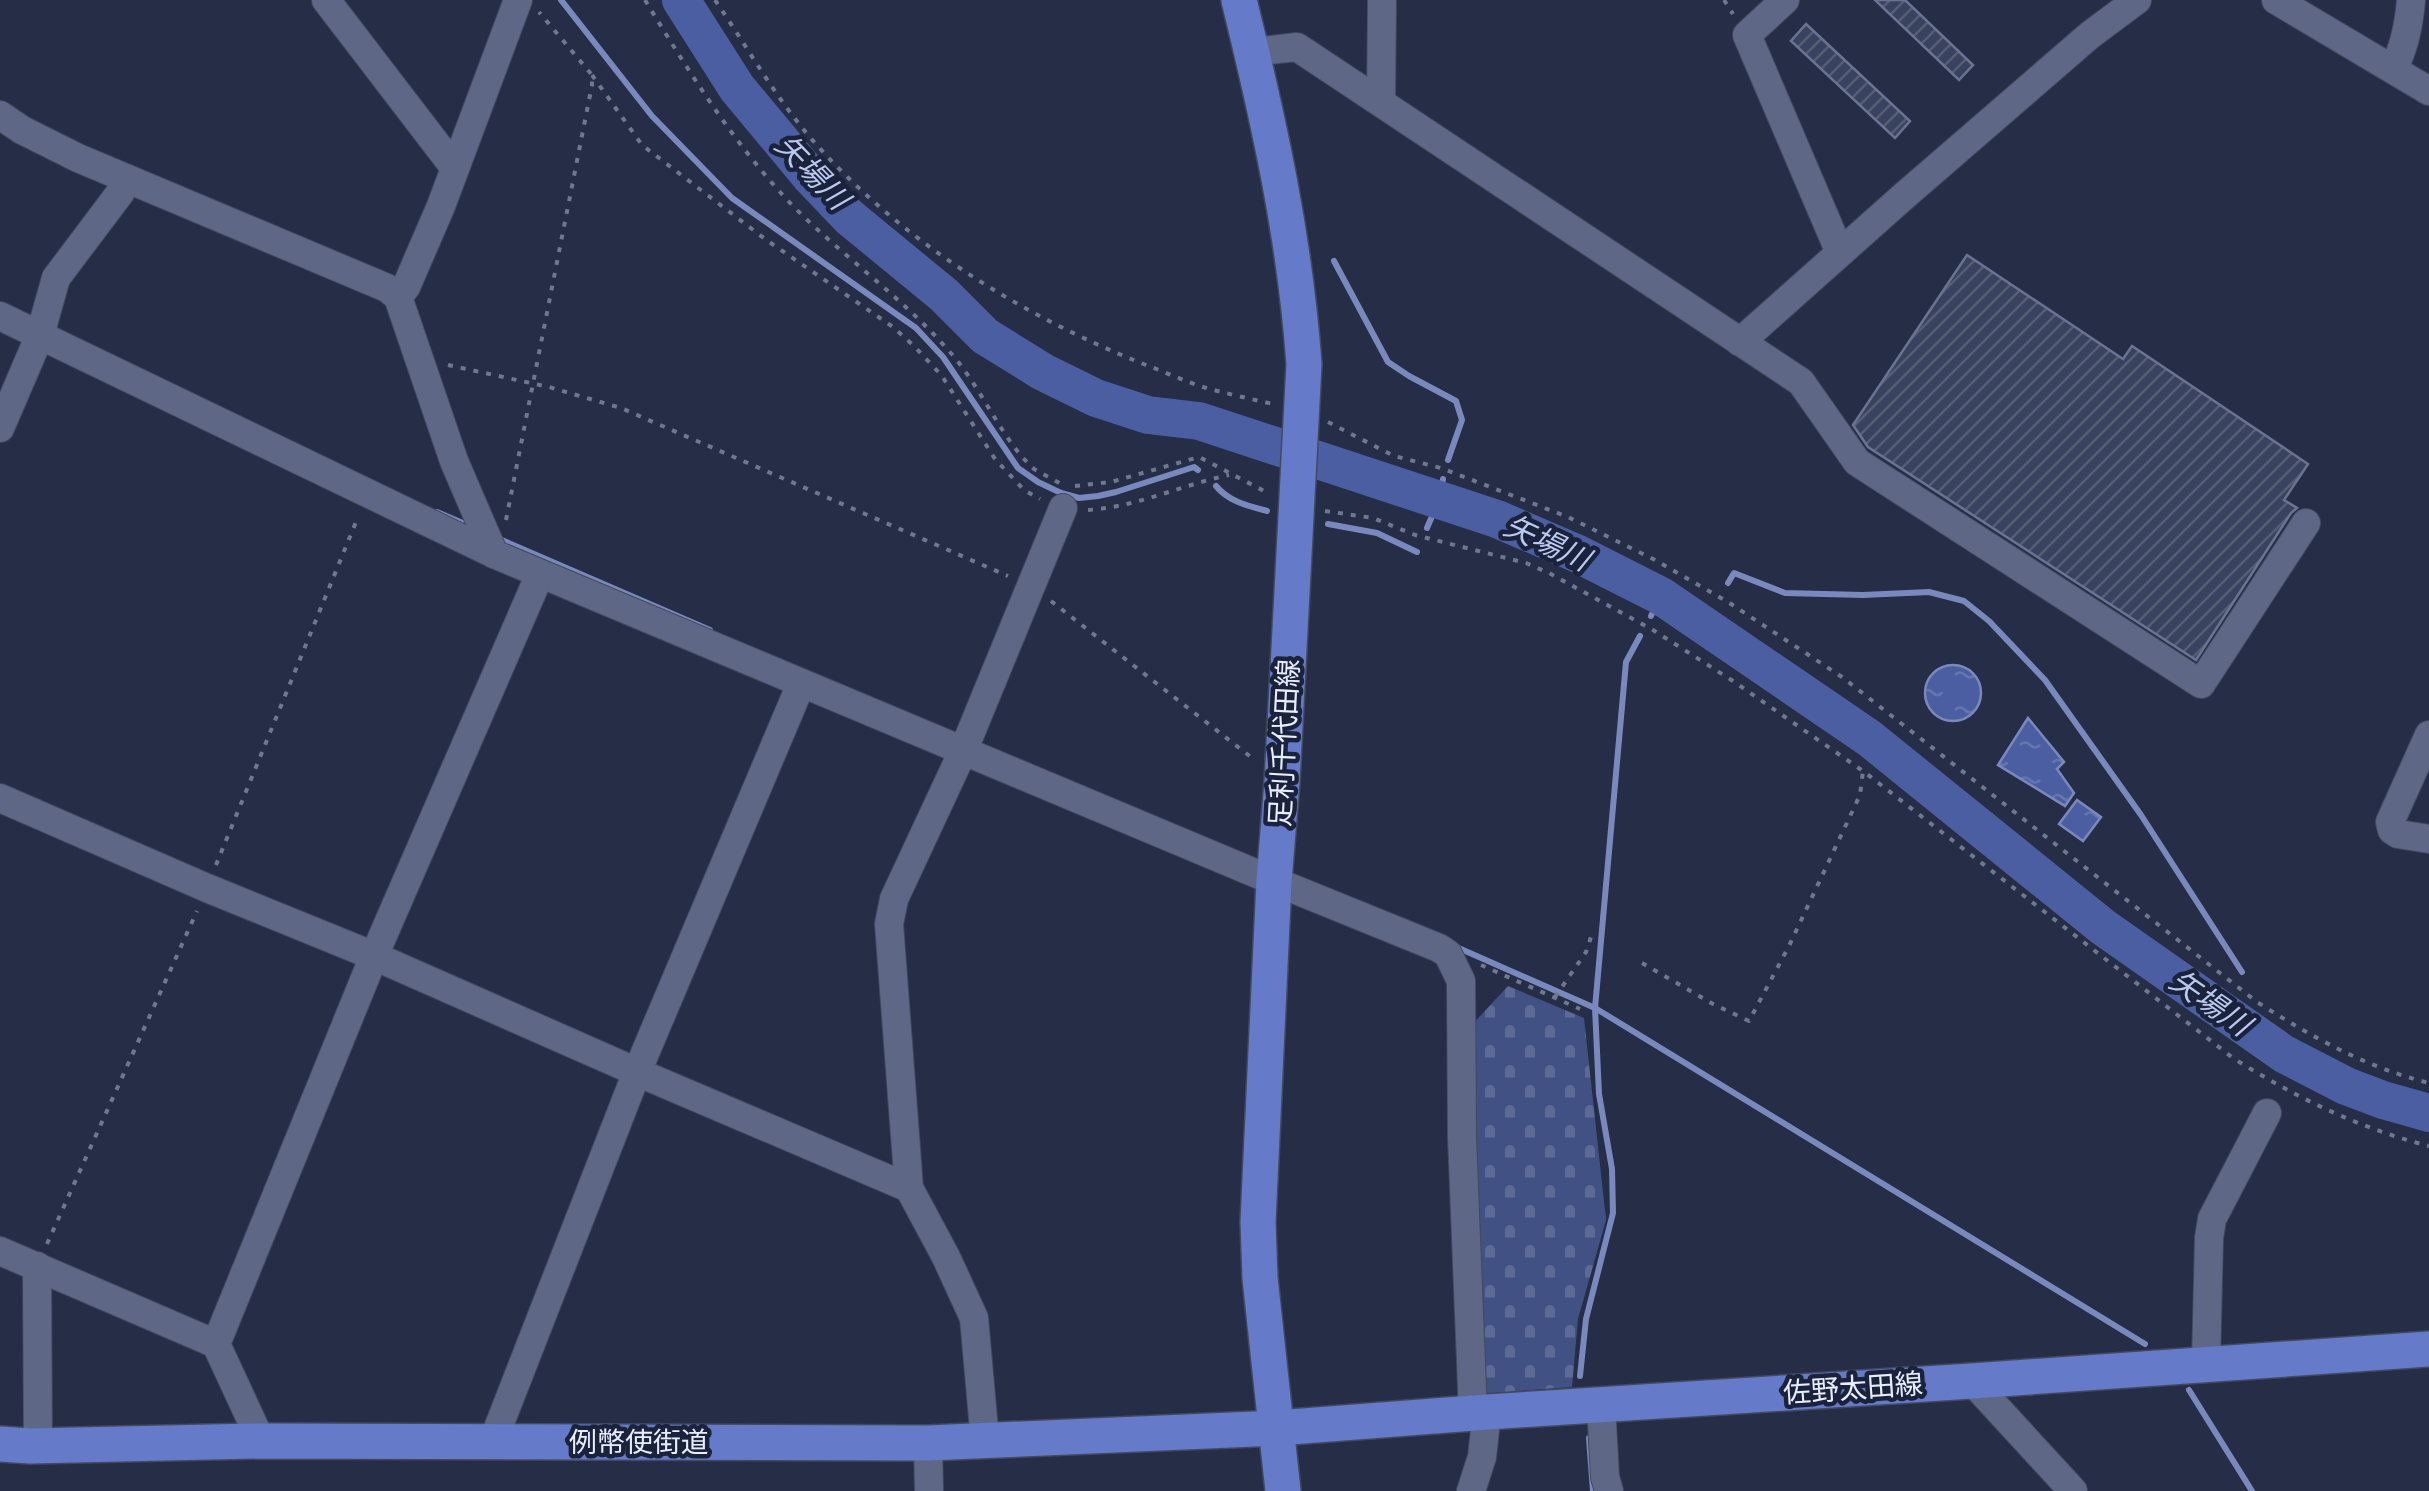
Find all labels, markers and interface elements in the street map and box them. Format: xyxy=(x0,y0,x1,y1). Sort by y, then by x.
water label: 矢場川 xyxy=(769,127,858,218)
water label: 矢場川 xyxy=(1499,508,1598,579)
street label: 足利千代田線 xyxy=(1264,658,1305,828)
water label: 矢場川 xyxy=(2163,962,2260,1044)
street label: 佐野太田線 xyxy=(1782,1367,1924,1410)
street label: 例幣使街道 xyxy=(569,1426,709,1459)

